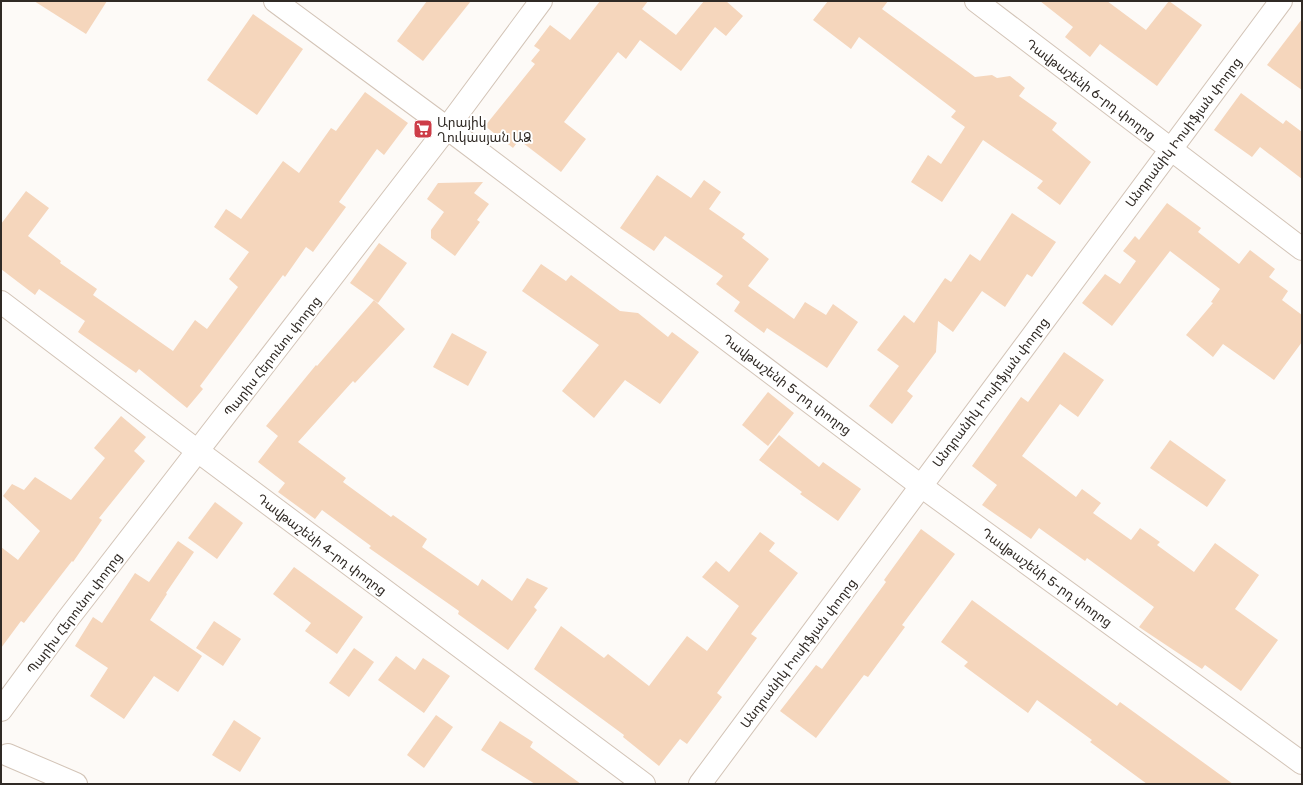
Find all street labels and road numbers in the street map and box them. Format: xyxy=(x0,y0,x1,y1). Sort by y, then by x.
street label: Դավթաշենի 6-րդ փողոց xyxy=(1023,36,1158,143)
street label: Անդրանիկ Իոսիֆյան փողոց xyxy=(1122,55,1244,210)
street label: Պարիս Հերունու փողոց xyxy=(221,293,324,419)
street label: Անդրանիկ Իոսիֆյան փողոց xyxy=(929,315,1051,470)
street label: Դավթաշենի 5-րդ փողոց xyxy=(719,331,854,438)
street label: Դավթաշենի 4-րդ փողոց xyxy=(254,491,389,598)
street label: Դավթաշենի 5-րդ փողոց xyxy=(978,525,1115,630)
street label: Պարիս Հերունու փողոց xyxy=(24,549,125,677)
street label: Անդրանիկ Իոսիֆյան փողոց xyxy=(737,576,859,731)

